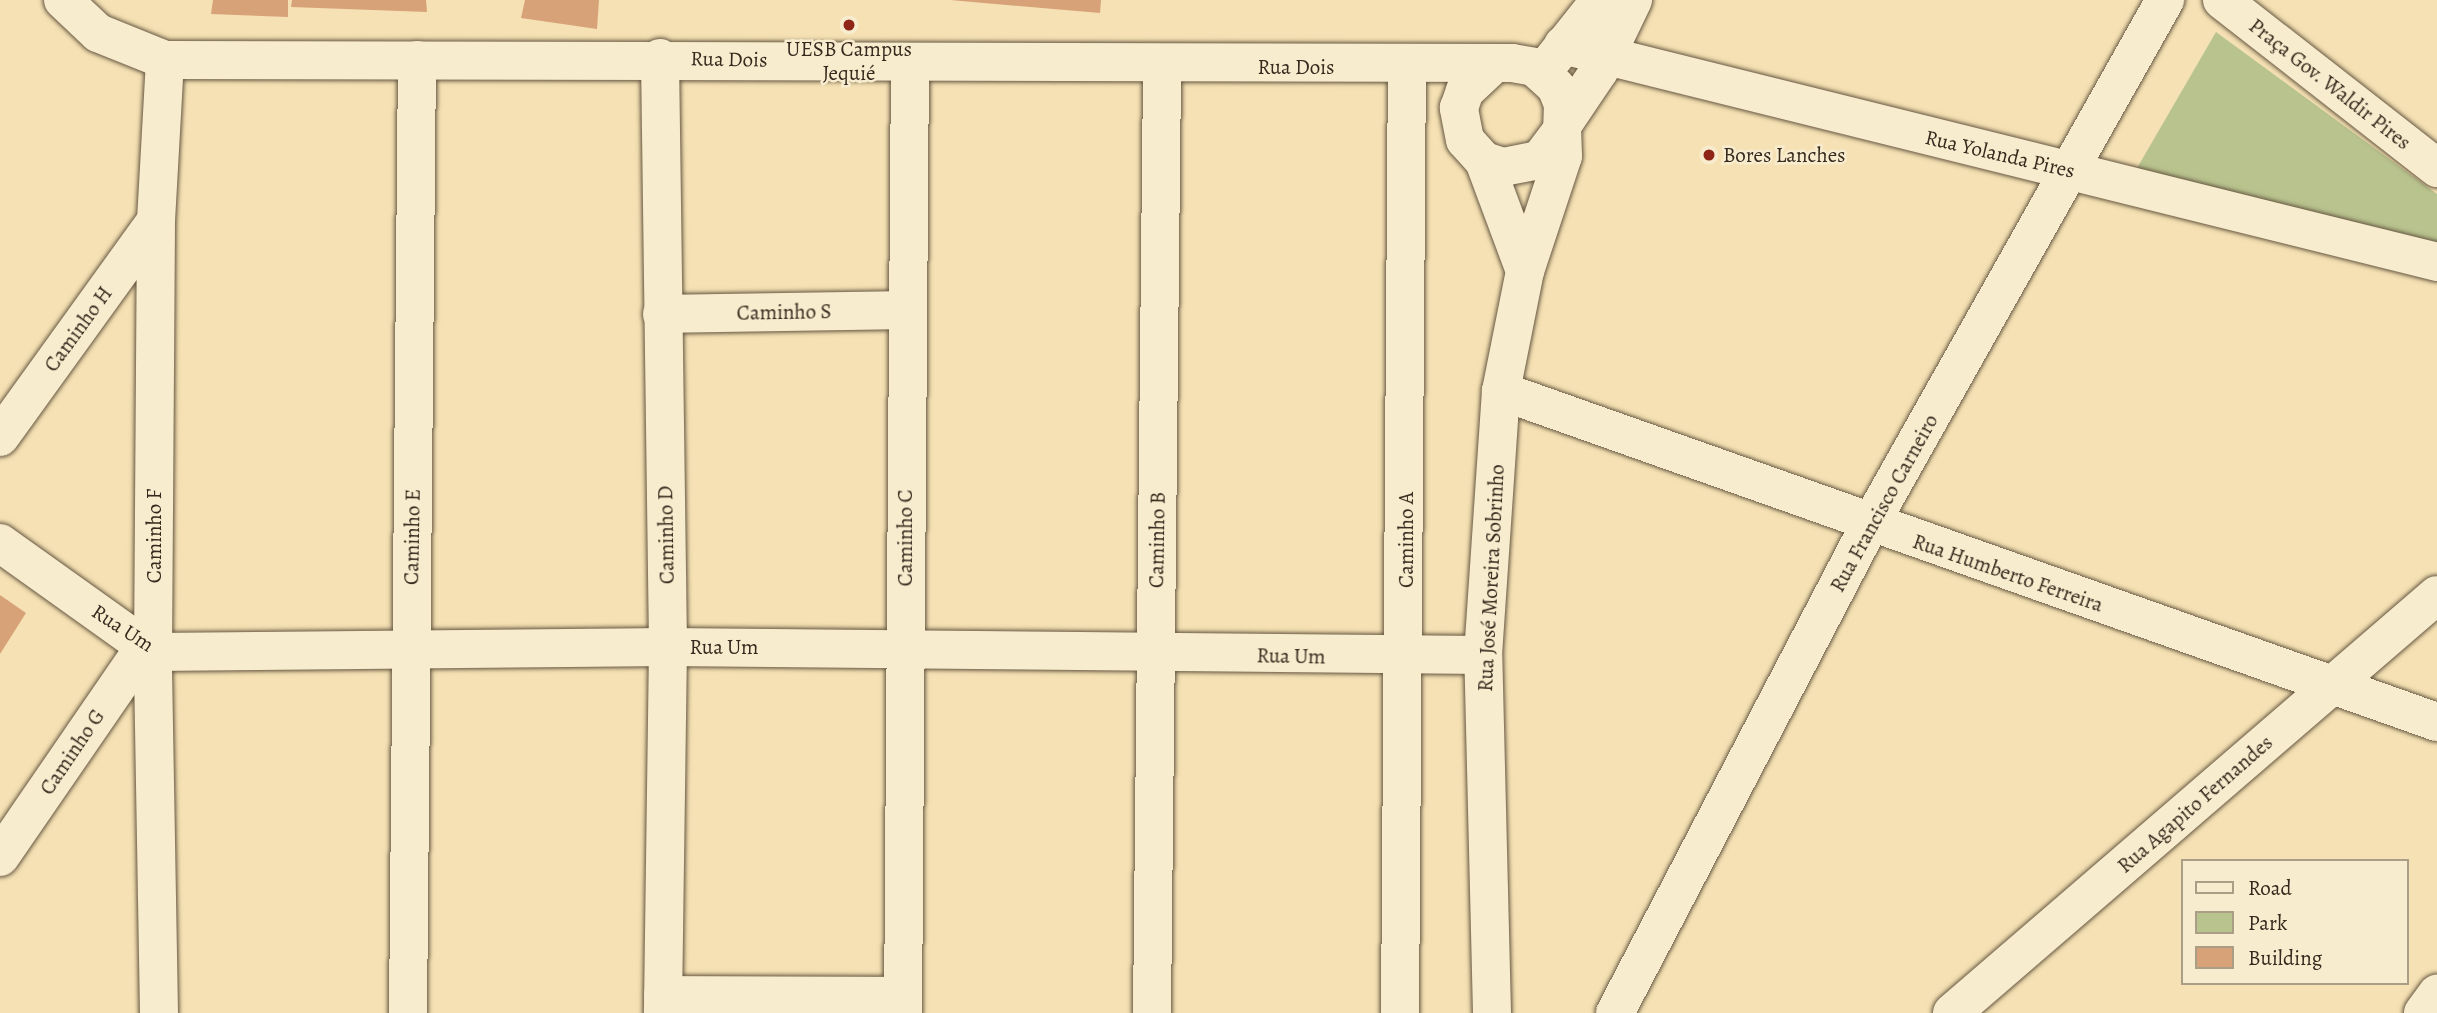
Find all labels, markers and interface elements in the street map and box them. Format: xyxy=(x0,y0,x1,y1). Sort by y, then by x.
street label: Praça Gov. Waldir Pires xyxy=(2244,13,2416,155)
marker: UESB Campus Jequié xyxy=(841,17,857,33)
place label: UESB Campus Jequié xyxy=(786,36,912,86)
street label: Rua Dois xyxy=(690,46,768,72)
street label: Rua Dois xyxy=(1257,54,1335,80)
street label: Rua Yolanda Pires xyxy=(1923,125,2077,183)
place label: Bores Lanches xyxy=(1723,142,1846,168)
marker: Bores Lanches xyxy=(1701,147,1717,163)
street label: Caminho H xyxy=(39,281,117,377)
street label: Caminho S xyxy=(736,299,832,325)
street label: Rua Francisco Carneiro xyxy=(1825,410,1943,596)
street label: Rua José Moreira Sobrinho xyxy=(1472,464,1510,692)
street label: Caminho D xyxy=(653,486,679,584)
street label: Caminho F xyxy=(141,489,167,583)
street label: Caminho E xyxy=(399,489,425,585)
street label: Caminho C xyxy=(892,490,918,586)
street label: Caminho B xyxy=(1144,492,1170,588)
street label: Caminho A xyxy=(1393,492,1419,588)
street label: Rua Humberto Ferreira xyxy=(1909,529,2107,617)
street label: Rua Um xyxy=(87,599,159,657)
street label: Rua Um xyxy=(690,634,758,660)
street label: Rua Um xyxy=(1256,643,1326,669)
street label: Caminho G xyxy=(34,704,110,800)
street label: Rua Agapito Fernandes xyxy=(2112,730,2278,878)
legend xyxy=(2182,859,2409,985)
text: Road xyxy=(2248,874,2292,902)
text: Park xyxy=(2248,909,2287,937)
text: Building xyxy=(2248,944,2322,972)

